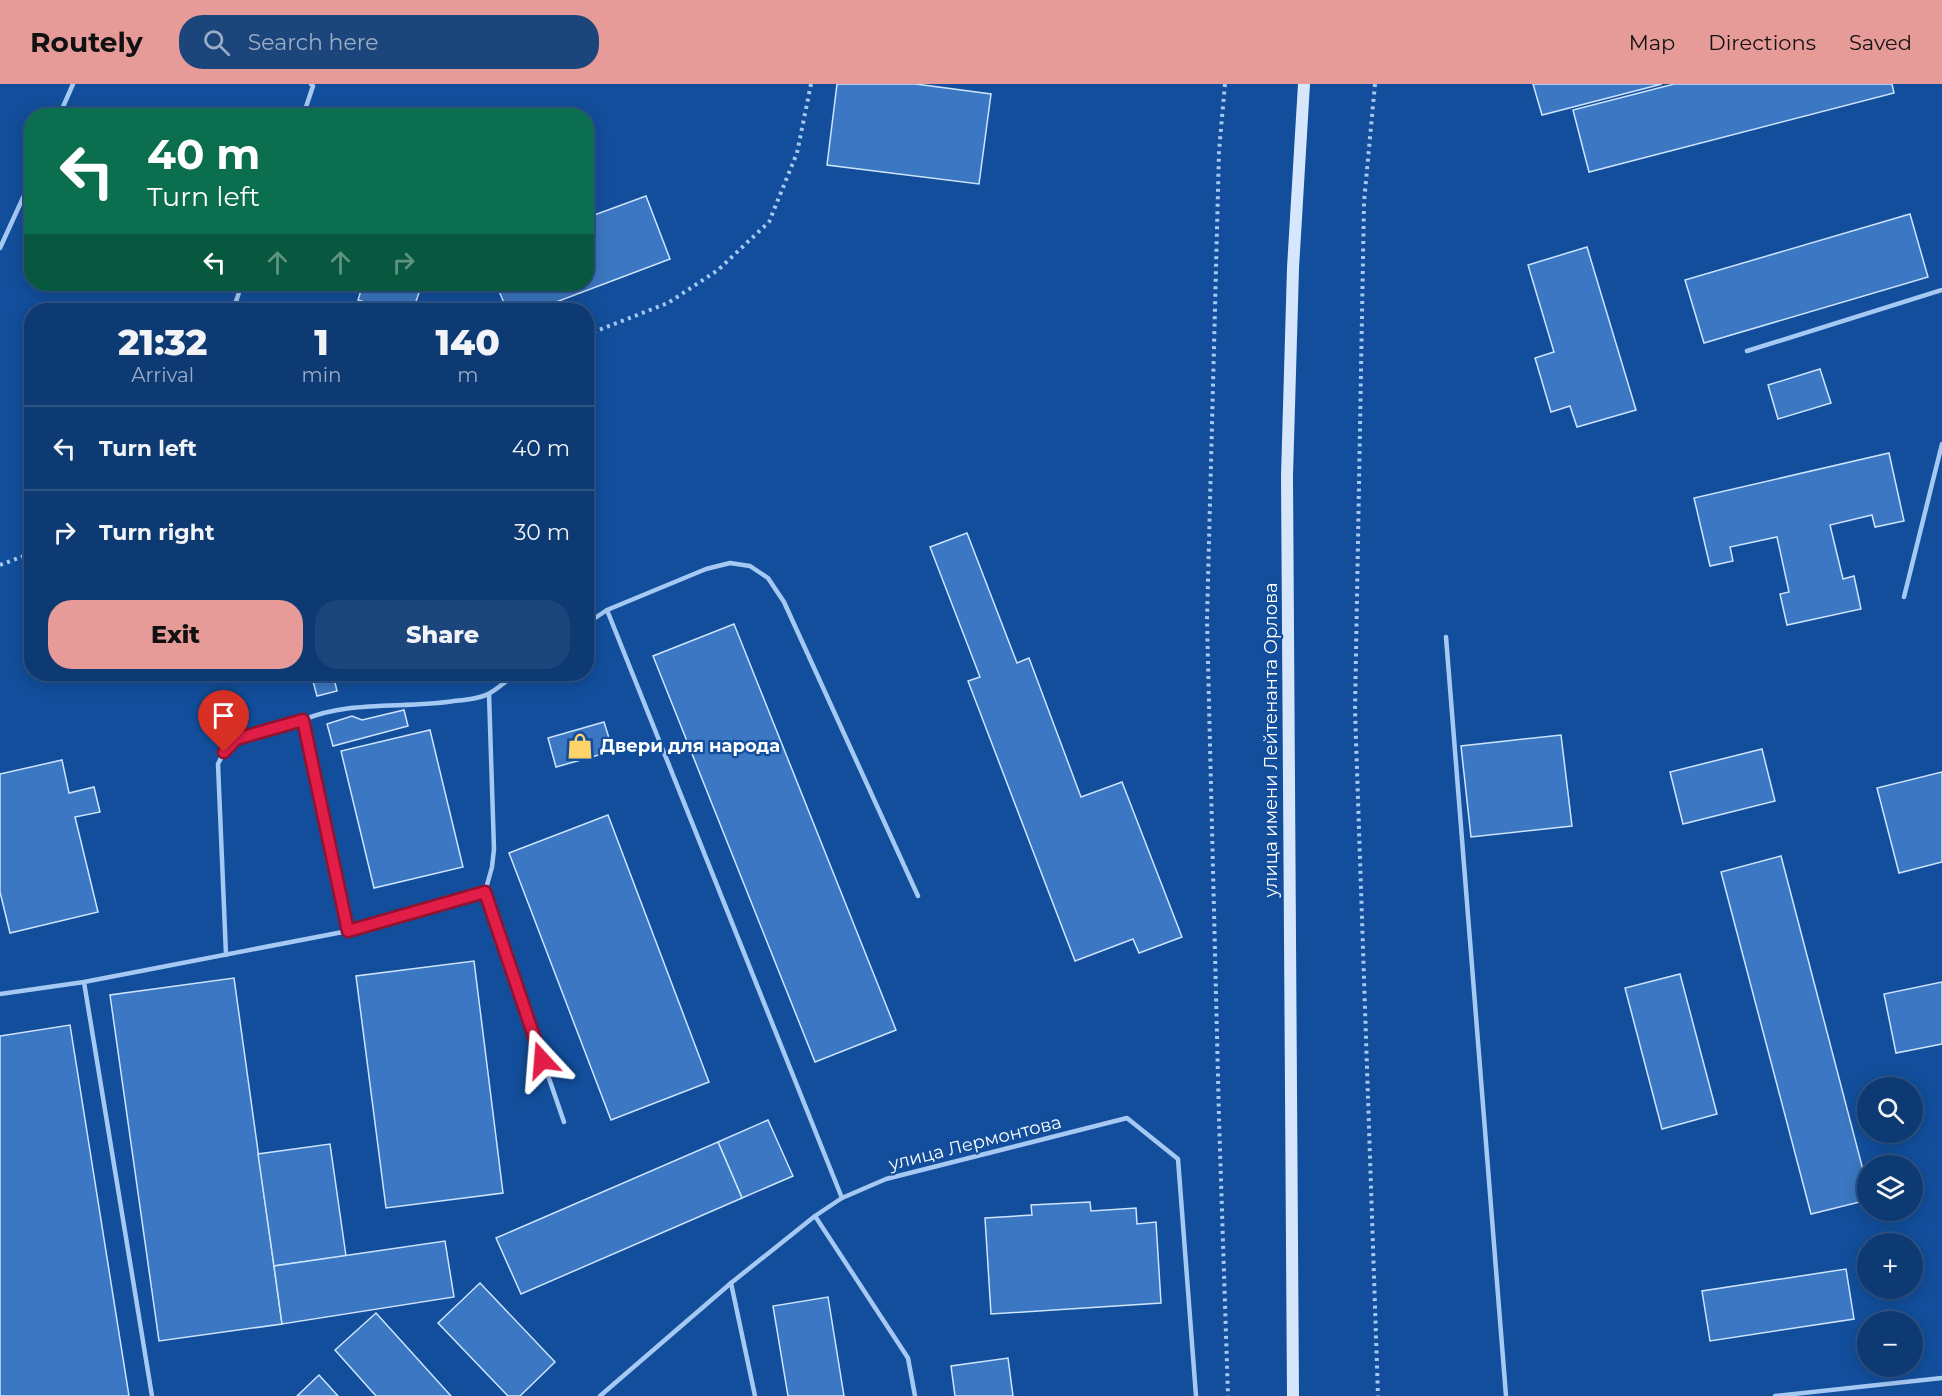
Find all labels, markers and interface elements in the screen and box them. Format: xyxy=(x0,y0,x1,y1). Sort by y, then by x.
search box xyxy=(179,15,599,69)
text: Routely xyxy=(30,25,143,59)
icon: search xyxy=(200,26,233,59)
text: Search here xyxy=(248,29,379,56)
text: Map xyxy=(1629,30,1675,55)
text: Directions xyxy=(1708,30,1816,55)
text: Saved xyxy=(1849,30,1912,55)
text: 40 m xyxy=(147,128,260,180)
icon: left xyxy=(48,132,126,210)
text: Turn left xyxy=(147,180,260,213)
icon: left xyxy=(198,246,231,279)
icon: ahead xyxy=(261,246,294,279)
icon: ahead xyxy=(324,246,357,279)
icon: right xyxy=(387,246,420,279)
text: 21:32 xyxy=(118,320,207,364)
text: 1 xyxy=(314,320,329,364)
text: 140 xyxy=(436,320,500,364)
text: Arrival xyxy=(131,363,194,387)
text: min xyxy=(301,363,342,387)
text: m xyxy=(457,363,478,387)
icon: left xyxy=(48,432,81,465)
text: Turn left xyxy=(99,435,197,462)
text: 40 m xyxy=(512,435,570,462)
icon: right xyxy=(48,516,81,549)
text: Turn right xyxy=(99,519,214,546)
text: 30 m xyxy=(514,519,570,546)
street label: улица имени Лейтенанта Орлова xyxy=(1260,582,1282,899)
button: Exit xyxy=(48,600,303,669)
button: Share xyxy=(315,600,570,669)
pin xyxy=(198,690,249,752)
icon: arrive xyxy=(207,699,240,732)
shop icon: Двери для народа xyxy=(565,731,595,761)
place label: Двери для народа xyxy=(600,735,780,757)
position arrow xyxy=(510,1028,574,1092)
map controls xyxy=(1857,1077,1923,1377)
button: search xyxy=(1857,1077,1923,1143)
street label: улица Лермонтова xyxy=(885,1111,1064,1175)
button: layers xyxy=(1857,1155,1923,1221)
button: + xyxy=(1857,1233,1923,1299)
button: − xyxy=(1857,1311,1923,1377)

